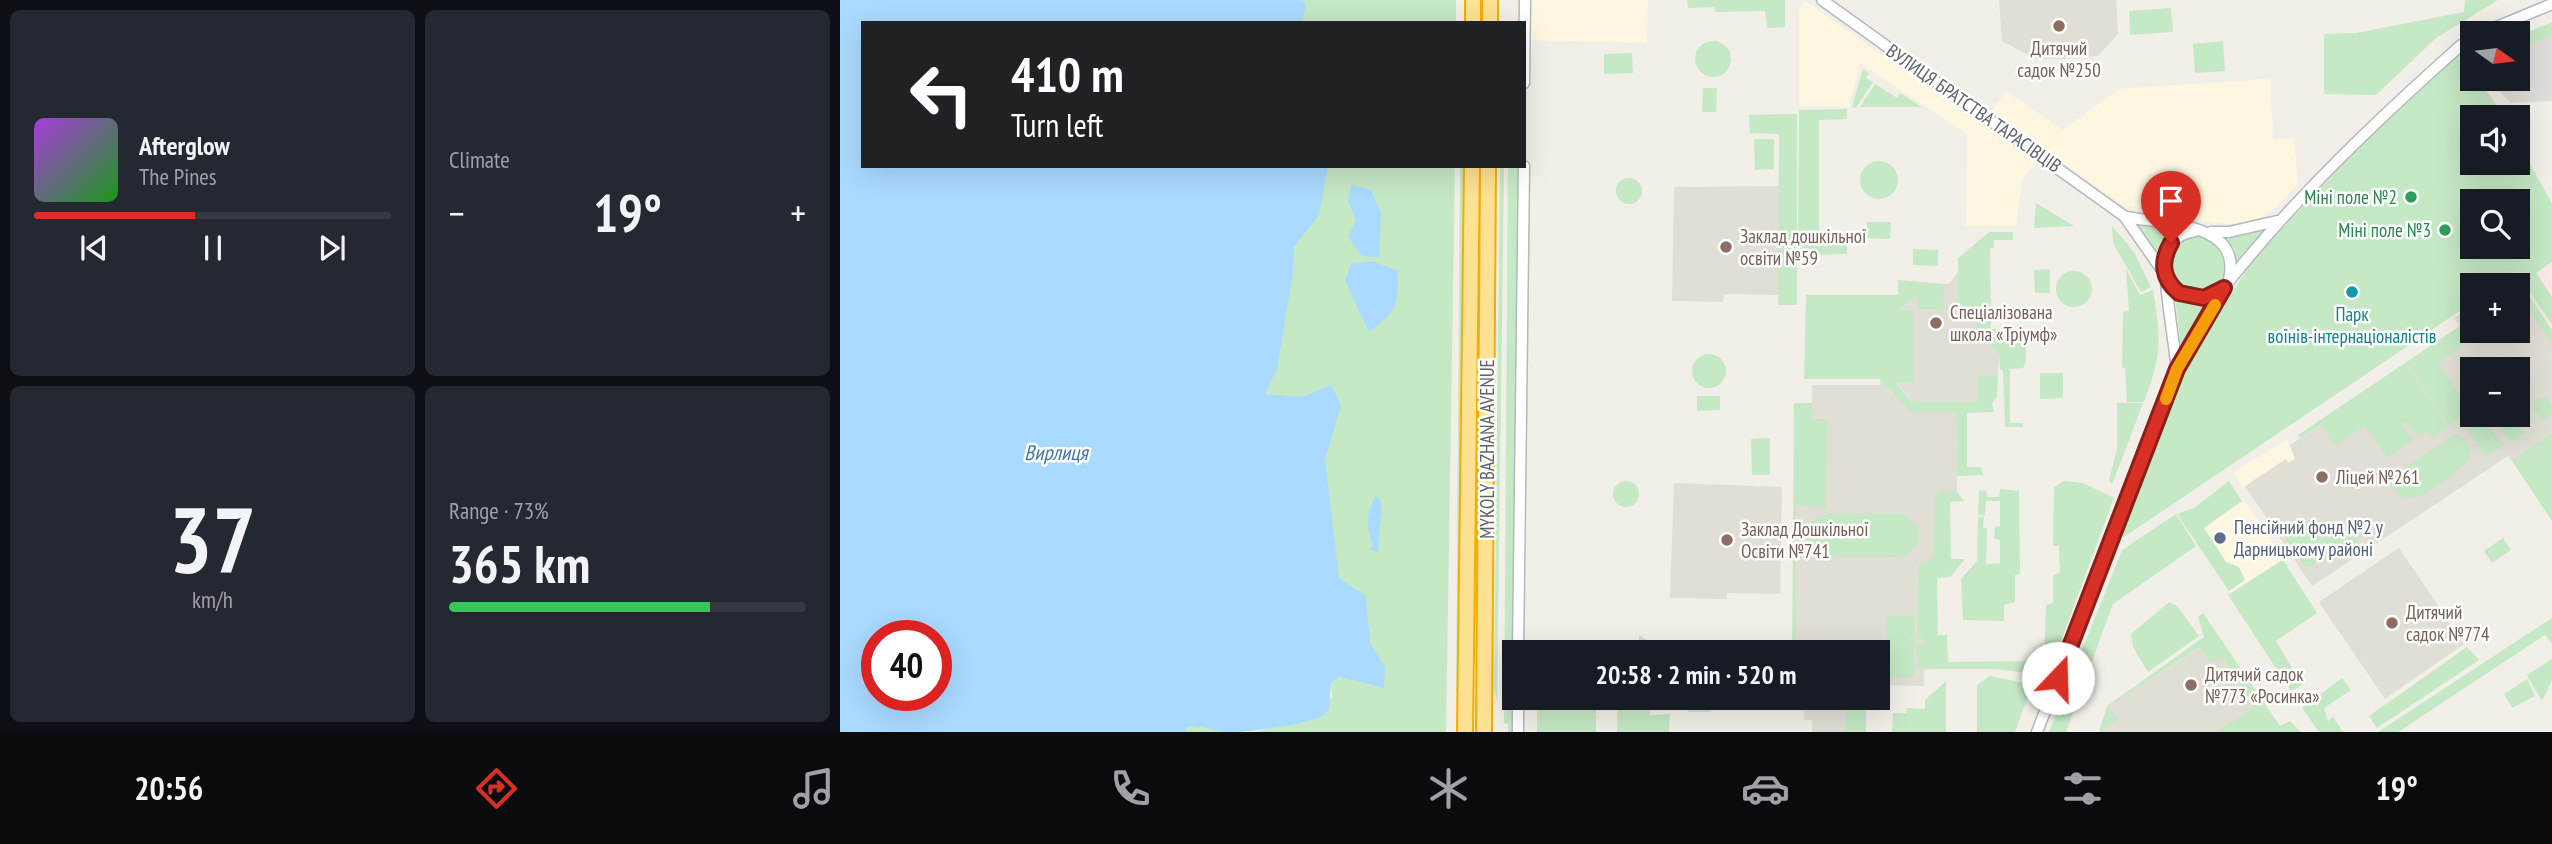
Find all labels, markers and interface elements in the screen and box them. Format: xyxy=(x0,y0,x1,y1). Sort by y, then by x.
marker: Дитячий садок №250 xyxy=(2051,18,2067,34)
north arrow xyxy=(2460,21,2530,91)
map controls xyxy=(2460,21,2530,427)
place label: Дитячий садок №250 xyxy=(2017,36,2101,82)
street label: ВУЛИЦЯ БРАТСТВА ТАРАСІВЦІВ xyxy=(1882,38,2066,178)
text: 410 m xyxy=(1011,42,1124,106)
icon: left xyxy=(896,49,987,140)
text: Turn left xyxy=(1011,104,1103,146)
button: sound xyxy=(2460,105,2530,175)
text: Afterglow xyxy=(139,129,230,162)
text: Climate xyxy=(449,145,510,174)
text: The Pines xyxy=(139,162,217,191)
pin xyxy=(2141,171,2201,243)
text: 19° xyxy=(593,179,662,246)
icon: arrive xyxy=(2152,182,2190,220)
place label: Міні поле №2 xyxy=(2304,185,2397,209)
text: − xyxy=(449,188,465,237)
text: + xyxy=(790,188,806,237)
marker: Міні поле №2 xyxy=(2403,189,2419,205)
button: search xyxy=(2460,189,2530,259)
place label: Міні поле №3 xyxy=(2338,218,2431,242)
marker: Міні поле №3 xyxy=(2437,222,2453,238)
place label: Заклад дошкільної освіти №59 xyxy=(1740,224,1866,270)
icon: previous xyxy=(75,229,113,267)
icon: pause xyxy=(194,229,232,267)
icon: next xyxy=(313,229,351,267)
marker: Заклад дошкільної освіти №59 xyxy=(1718,239,1734,255)
button: + xyxy=(2460,273,2530,343)
marker: Парк воїнів-інтернаціоналістів xyxy=(2344,284,2360,300)
place label: Спеціалізована школа «Тріумф» xyxy=(1950,300,2057,346)
place label: Парк воїнів-інтернаціоналістів xyxy=(2268,302,2436,348)
marker: Спеціалізована школа «Тріумф» xyxy=(1928,315,1944,331)
button: − xyxy=(2460,357,2530,427)
street label: MYKOLY BAZHANA AVENUE xyxy=(1475,359,1499,539)
water label: Вирлиця xyxy=(1024,439,1090,466)
place label: Ліцей №261 xyxy=(2335,465,2420,489)
marker: Ліцей №261 xyxy=(2314,469,2330,485)
text: 37 xyxy=(169,480,256,598)
text: Range · 73% xyxy=(449,496,549,525)
place label: Пенсійний фонд №2 у Дарницькому районі xyxy=(2234,515,2384,561)
place label: Заклад Дошкільної Освіти №741 xyxy=(1741,517,1869,563)
text: 365 km xyxy=(449,530,590,597)
marker: Пенсійний фонд №2 у Дарницькому районі xyxy=(2212,530,2228,546)
marker: Заклад Дошкільної Освіти №741 xyxy=(1719,532,1735,548)
text: km/h xyxy=(192,585,233,614)
place label: Дитячий садок №774 xyxy=(2406,600,2490,646)
marker: Дитячий садок №774 xyxy=(2384,615,2400,631)
speed limit sign: 40 xyxy=(861,620,952,711)
position arrow xyxy=(2021,641,2095,715)
text: 20:58 · 2 min · 520 m xyxy=(1596,658,1796,691)
place label: Дитячий садок №773 «Росинка» xyxy=(2205,662,2320,708)
marker: Дитячий садок №773 «Росинка» xyxy=(2183,677,2199,693)
icon: directions xyxy=(472,764,521,813)
icon: music xyxy=(789,764,838,813)
icon: phone xyxy=(1106,764,1155,813)
icon: climate xyxy=(1424,764,1473,813)
icon: car xyxy=(1741,764,1790,813)
icon: filters xyxy=(2058,764,2107,813)
text: 20:56 xyxy=(134,767,203,809)
text: 19° xyxy=(2376,767,2418,809)

